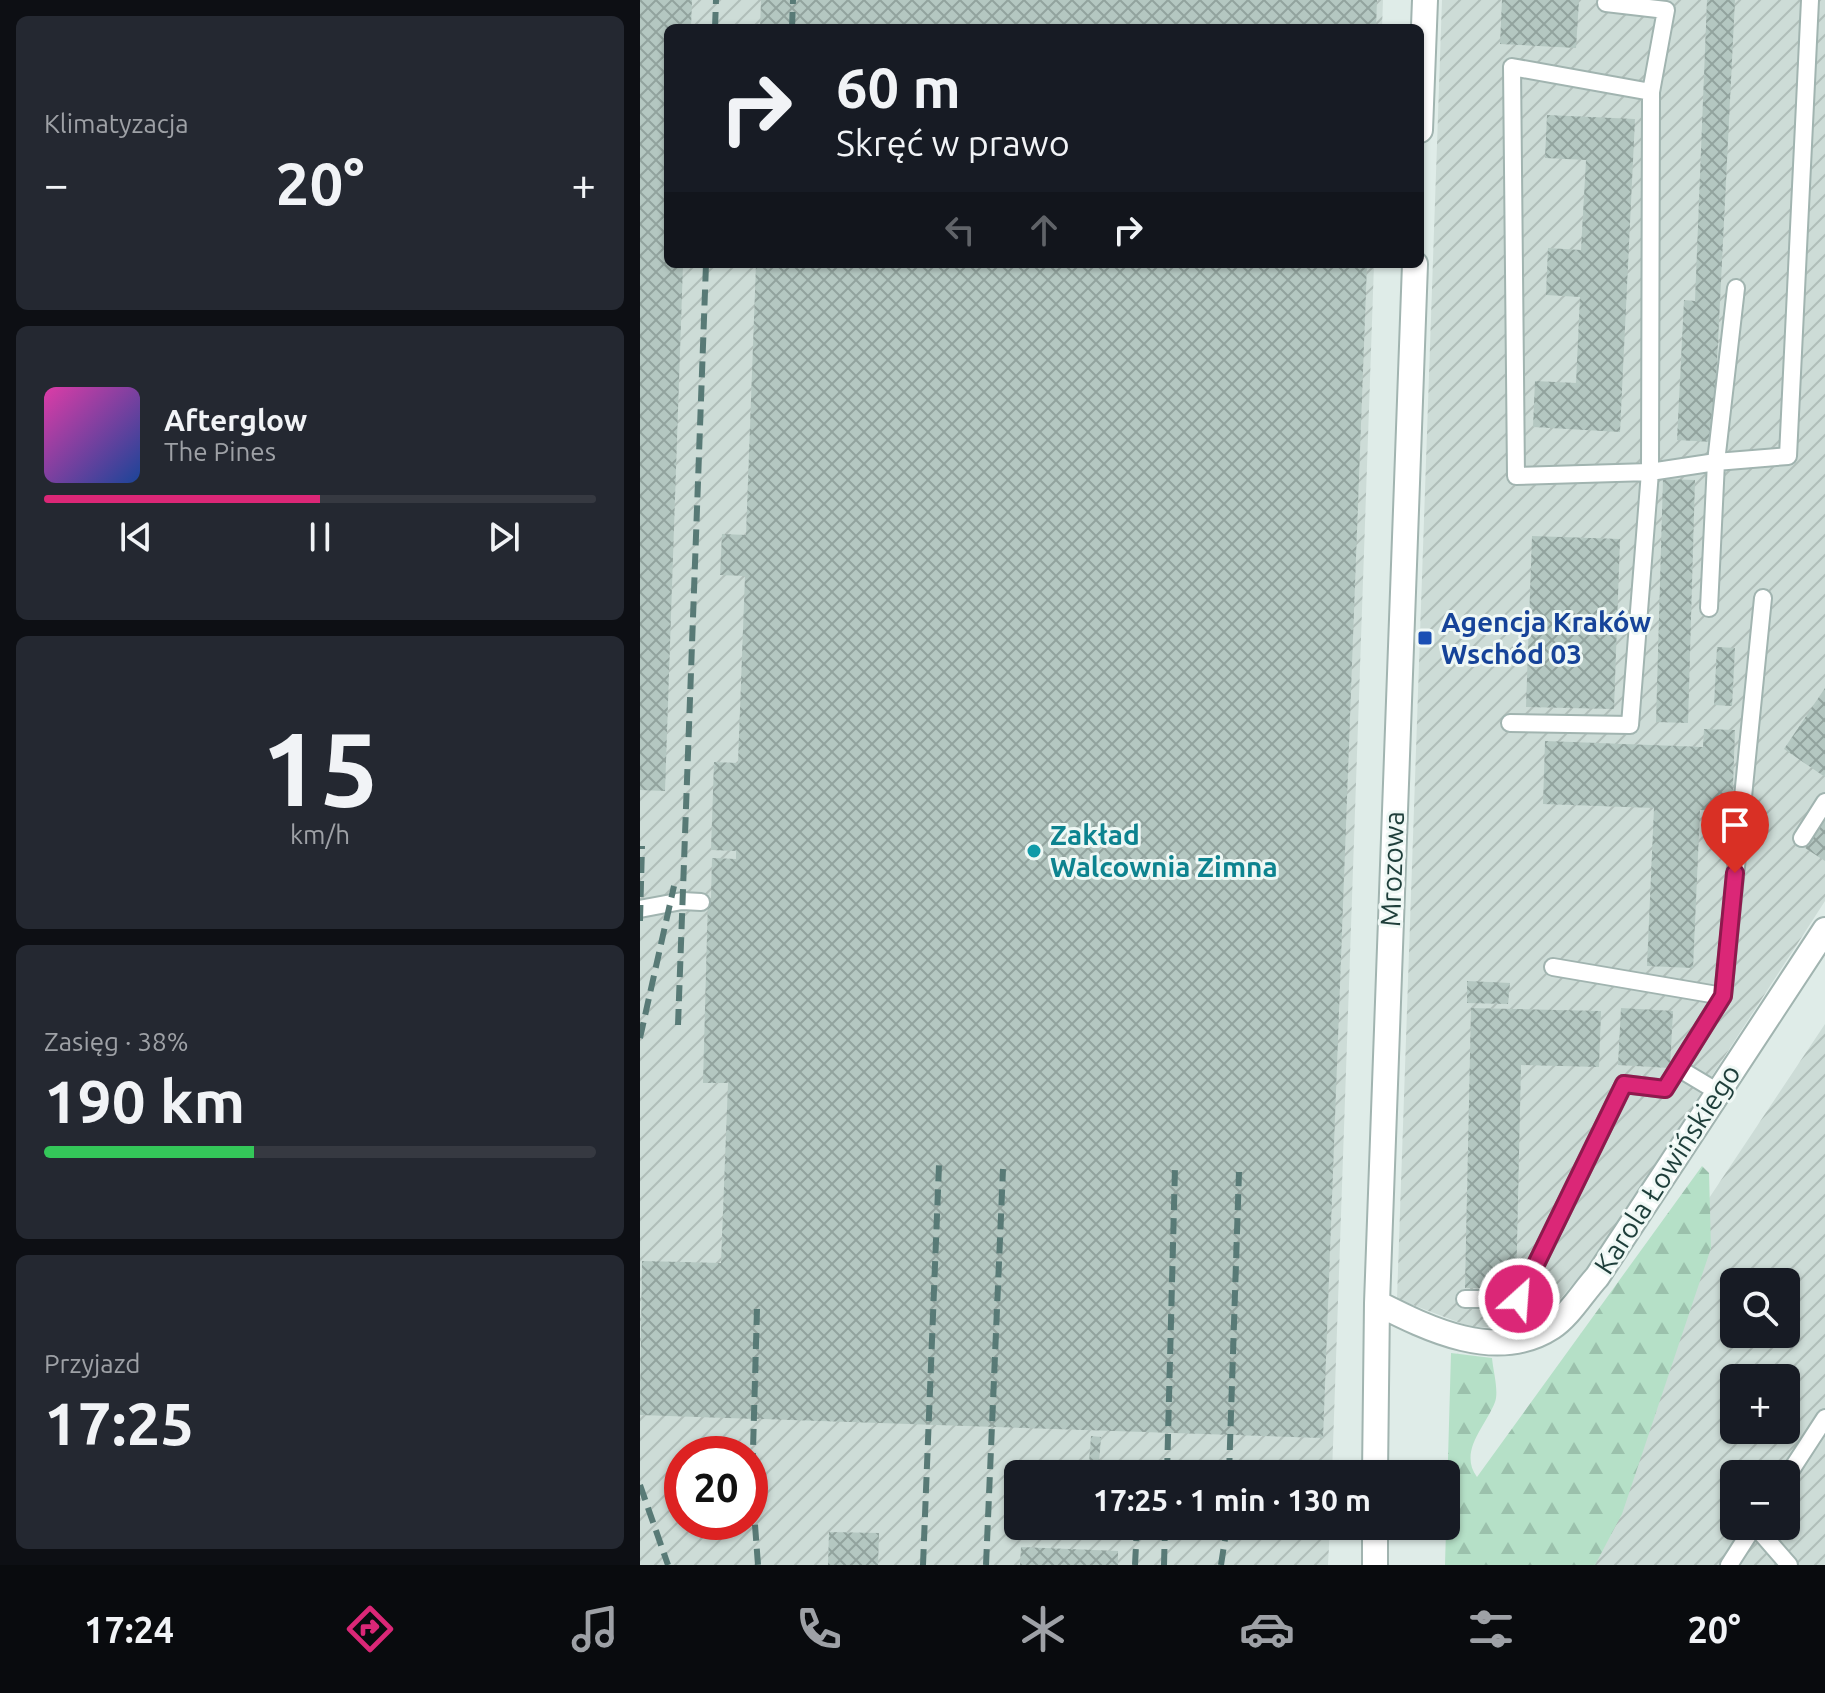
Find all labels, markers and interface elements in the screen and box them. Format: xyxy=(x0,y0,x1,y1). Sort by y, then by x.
icon: right xyxy=(704,56,808,160)
text: 60 m xyxy=(836,56,961,119)
text: Klimatyzacja xyxy=(44,109,189,138)
text: Skręć w prawo xyxy=(836,122,1070,163)
text: 20° xyxy=(276,149,364,216)
text: − xyxy=(44,159,69,208)
text: + xyxy=(571,159,596,208)
icon: left xyxy=(938,208,982,252)
icon: ahead xyxy=(1022,208,1066,252)
icon: right xyxy=(1106,208,1150,252)
text: Afterglow xyxy=(164,403,307,437)
text: The Pines xyxy=(164,437,276,466)
icon: previous xyxy=(114,515,158,559)
icon: pause xyxy=(298,515,342,559)
icon: next xyxy=(482,515,526,559)
place label: Agencja Kraków Wschód 03 xyxy=(1441,606,1651,669)
marker: Agencja Kraków Wschód 03 xyxy=(1416,629,1434,647)
text: 15 xyxy=(261,709,379,826)
pin xyxy=(1701,791,1769,873)
icon: arrive xyxy=(1713,803,1757,847)
street label: Mrozowa xyxy=(1374,810,1409,928)
place label: Zakład Walcownia Zimna xyxy=(1050,819,1278,882)
text: km/h xyxy=(290,820,350,849)
marker: Zakład Walcownia Zimna xyxy=(1025,842,1043,860)
text: Zasięg · 38% xyxy=(44,1027,189,1056)
street label: Karola Łowińskiego xyxy=(1587,1058,1746,1279)
text: 190 km xyxy=(44,1067,245,1134)
position arrow xyxy=(1477,1257,1561,1341)
map controls xyxy=(1720,1268,1800,1540)
button: search xyxy=(1720,1268,1800,1348)
text: Przyjazd xyxy=(44,1349,141,1378)
button: + xyxy=(1720,1364,1800,1444)
text: 17:25 xyxy=(44,1389,194,1456)
speed limit sign: 20 xyxy=(664,1436,768,1540)
button: − xyxy=(1720,1460,1800,1540)
text: 17:25 · 1 min · 130 m xyxy=(1093,1483,1371,1517)
icon: directions xyxy=(342,1601,398,1657)
icon: music xyxy=(567,1601,623,1657)
icon: phone xyxy=(791,1601,847,1657)
icon: climate xyxy=(1015,1601,1071,1657)
icon: car xyxy=(1239,1601,1295,1657)
icon: filters xyxy=(1463,1601,1519,1657)
text: 17:24 xyxy=(84,1609,174,1650)
text: 20° xyxy=(1687,1609,1741,1650)

